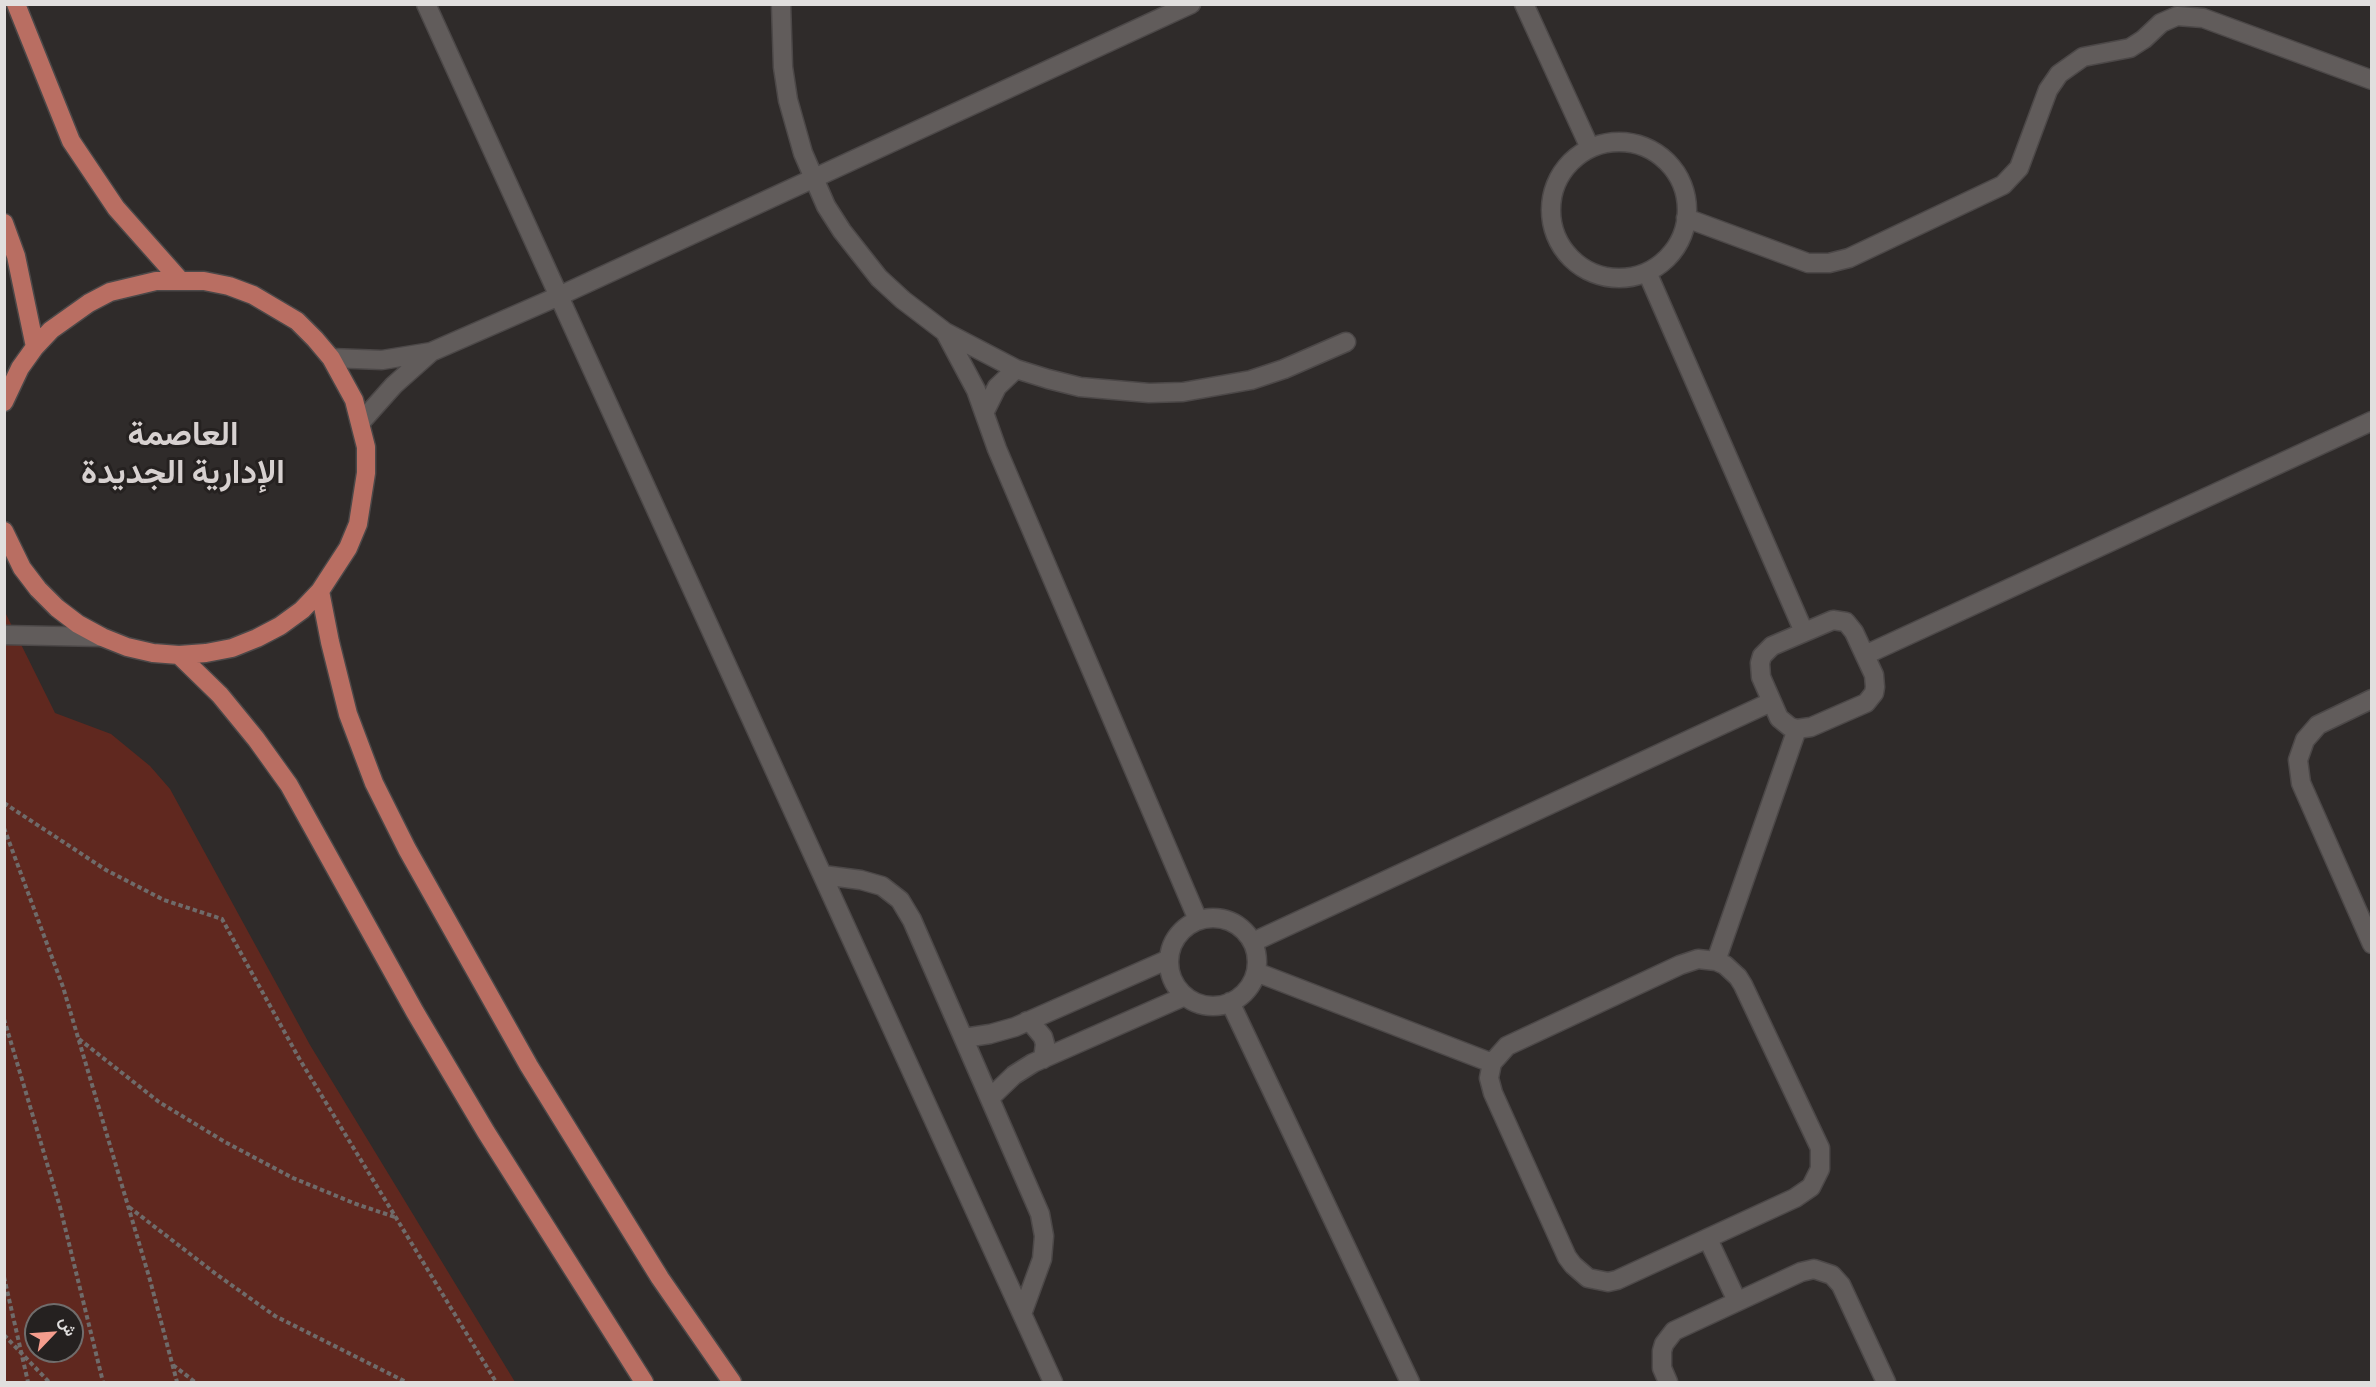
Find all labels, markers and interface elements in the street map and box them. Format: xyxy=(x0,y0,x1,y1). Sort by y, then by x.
district label: العاصمة الإدارية الجديدة xyxy=(81,417,285,495)
north arrow xyxy=(24,1303,84,1363)
text: ش xyxy=(54,1312,83,1340)

